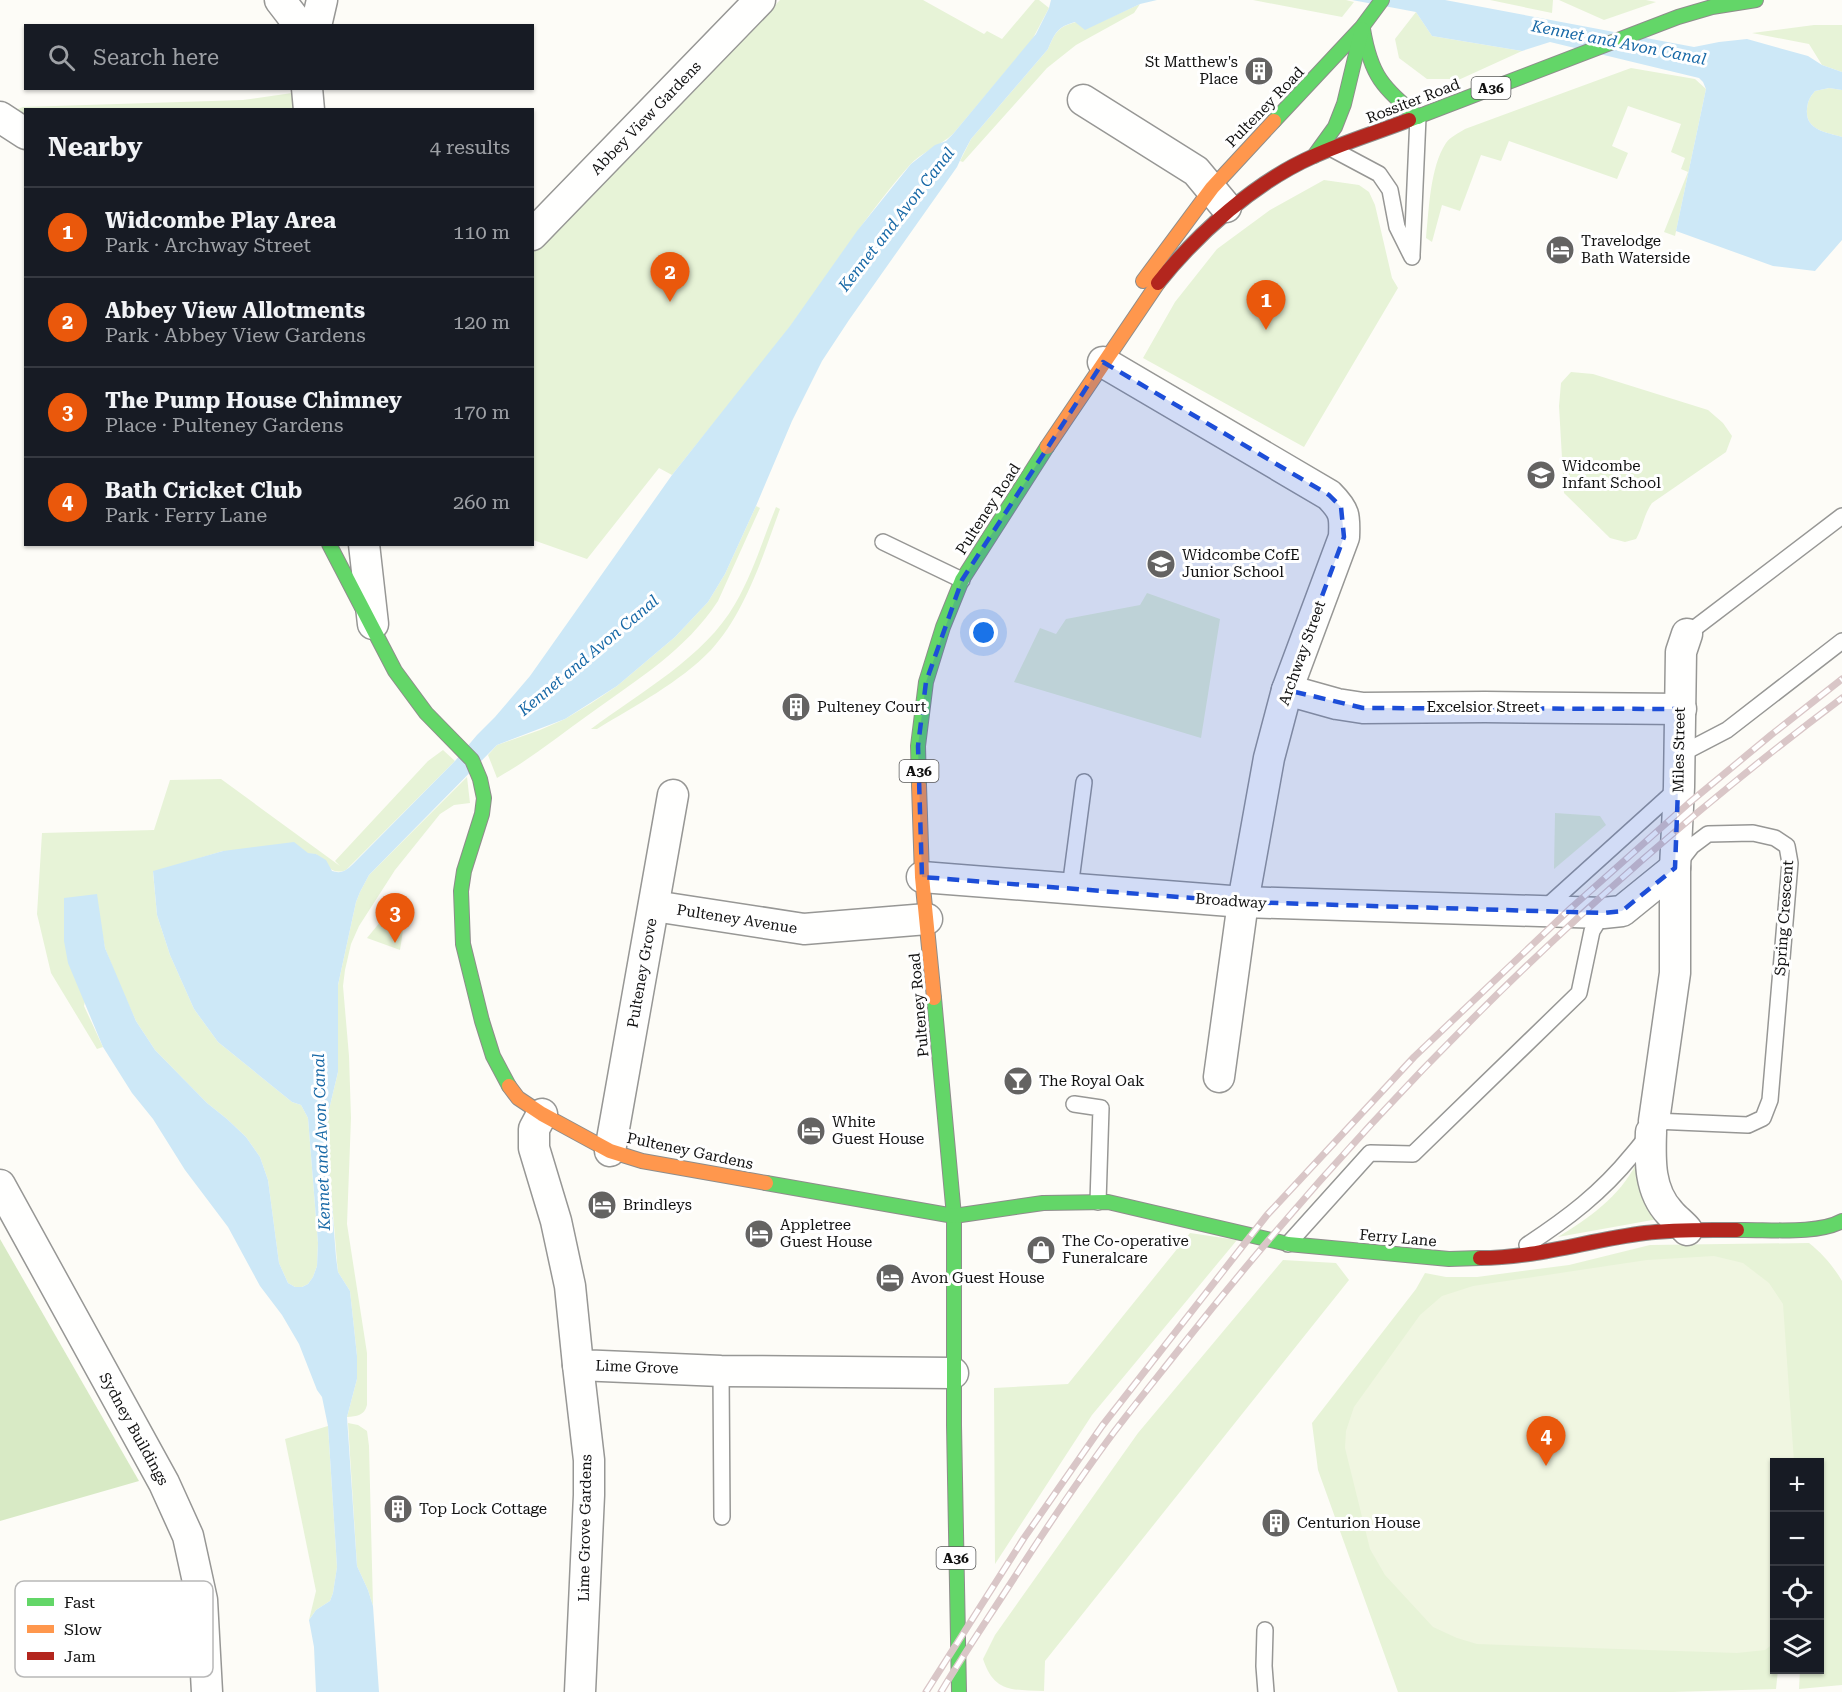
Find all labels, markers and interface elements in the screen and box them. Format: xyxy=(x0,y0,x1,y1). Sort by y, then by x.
water label: Kennet and Avon Canal xyxy=(1529,16,1708,69)
search box xyxy=(24,24,534,90)
icon: search xyxy=(45,41,78,74)
text: Search here xyxy=(93,45,219,70)
place label: St Matthew's Place xyxy=(1145,53,1238,88)
building icon: St Matthew's Place xyxy=(1243,55,1275,87)
street label: Abbey View Gardens xyxy=(587,57,705,179)
street label: Pulteney Road xyxy=(1222,63,1308,151)
street label: Rossiter Road xyxy=(1364,75,1463,127)
road number: A36 xyxy=(1472,77,1510,99)
text: Nearby xyxy=(48,132,142,162)
text: 4 results xyxy=(430,135,510,159)
water label: Kennet and Avon Canal xyxy=(834,143,959,296)
text: Widcombe Play Area xyxy=(105,208,336,233)
text: 1 xyxy=(62,220,73,244)
text: 110 m xyxy=(453,220,510,244)
place label: Travelodge Bath Waterside xyxy=(1581,232,1690,267)
text: Park · Archway Street xyxy=(105,233,311,257)
hotel icon: Travelodge Bath Waterside xyxy=(1544,234,1576,266)
pin: 2 xyxy=(650,252,690,302)
pin: 1 xyxy=(1246,280,1286,330)
text: Abbey View Allotments xyxy=(105,298,365,323)
text: 2 xyxy=(62,310,73,334)
text: 120 m xyxy=(453,310,510,334)
text: Park · Abbey View Gardens xyxy=(105,323,366,347)
text: The Pump House Chimney xyxy=(105,388,402,413)
text: 3 xyxy=(62,400,73,424)
text: 170 m xyxy=(453,400,510,424)
text: Place · Pulteney Gardens xyxy=(105,413,343,437)
place label: Widcombe Infant School xyxy=(1562,457,1661,492)
school or university icon: Widcombe Infant School xyxy=(1525,459,1557,491)
street label: Pulteney Road xyxy=(952,460,1024,558)
text: Bath Cricket Club xyxy=(105,478,302,503)
text: 4 xyxy=(62,490,73,514)
text: 260 m xyxy=(453,490,510,514)
text: Park · Ferry Lane xyxy=(105,503,267,527)
place label: Widcombe CofE Junior School xyxy=(1182,546,1300,581)
school or university icon: Widcombe CofE Junior School xyxy=(1145,548,1177,580)
water label: Kennet and Avon Canal xyxy=(514,591,662,720)
street label: Archway Street xyxy=(1275,598,1329,708)
your location xyxy=(969,618,998,647)
building icon: Pulteney Court xyxy=(780,691,812,723)
place label: Pulteney Court xyxy=(817,698,927,716)
street label: Excelsior Street xyxy=(1426,698,1540,716)
street label: Miles Street xyxy=(1669,706,1689,793)
road number: A36 xyxy=(900,760,938,782)
street label: Spring Crescent xyxy=(1771,859,1797,977)
street label: Broadway xyxy=(1195,890,1267,912)
pin: 3 xyxy=(376,894,414,943)
street label: Pulteney Avenue xyxy=(675,901,799,937)
street label: Pulteney Grove xyxy=(623,917,661,1029)
street label: Pulteney Road xyxy=(905,952,933,1058)
water label: Kennet and Avon Canal xyxy=(309,1053,334,1232)
bar icon: The Royal Oak xyxy=(1002,1065,1034,1097)
place label: The Royal Oak xyxy=(1039,1072,1145,1090)
place label: White Guest House xyxy=(832,1113,924,1148)
hotel icon: White Guest House xyxy=(795,1115,827,1147)
street label: Pulteney Gardens xyxy=(625,1129,755,1173)
hotel icon: Brindleys xyxy=(586,1189,618,1221)
place label: Brindleys xyxy=(623,1196,692,1214)
place label: Appletree Guest House xyxy=(780,1216,872,1251)
hotel icon: Appletree Guest House xyxy=(743,1218,775,1250)
street label: Ferry Lane xyxy=(1359,1226,1437,1250)
place label: The Co-operative Funeralcare xyxy=(1062,1232,1189,1267)
shop icon: The Co-operative Funeralcare xyxy=(1025,1234,1057,1266)
hotel icon: Avon Guest House xyxy=(874,1262,906,1294)
place label: Avon Guest House xyxy=(911,1269,1044,1287)
street label: Lime Grove xyxy=(595,1357,679,1377)
street label: Sydney Buildings xyxy=(96,1369,172,1489)
pin: 4 xyxy=(1526,1416,1566,1466)
street label: Lime Grove Gardens xyxy=(575,1454,595,1602)
map controls xyxy=(1770,1458,1824,1674)
button: + xyxy=(1770,1458,1824,1512)
building icon: Top Lock Cottage xyxy=(382,1493,414,1525)
place label: Top Lock Cottage xyxy=(419,1500,547,1518)
building icon: Centurion House xyxy=(1260,1507,1292,1539)
button: − xyxy=(1770,1512,1824,1566)
place label: Centurion House xyxy=(1297,1514,1421,1532)
road number: A36 xyxy=(936,1547,976,1569)
button: locate xyxy=(1770,1566,1824,1620)
legend xyxy=(15,1581,213,1677)
text: Fast xyxy=(64,1593,95,1612)
text: Slow xyxy=(64,1620,102,1639)
button: layers xyxy=(1770,1620,1824,1674)
text: Jam xyxy=(64,1647,96,1666)

